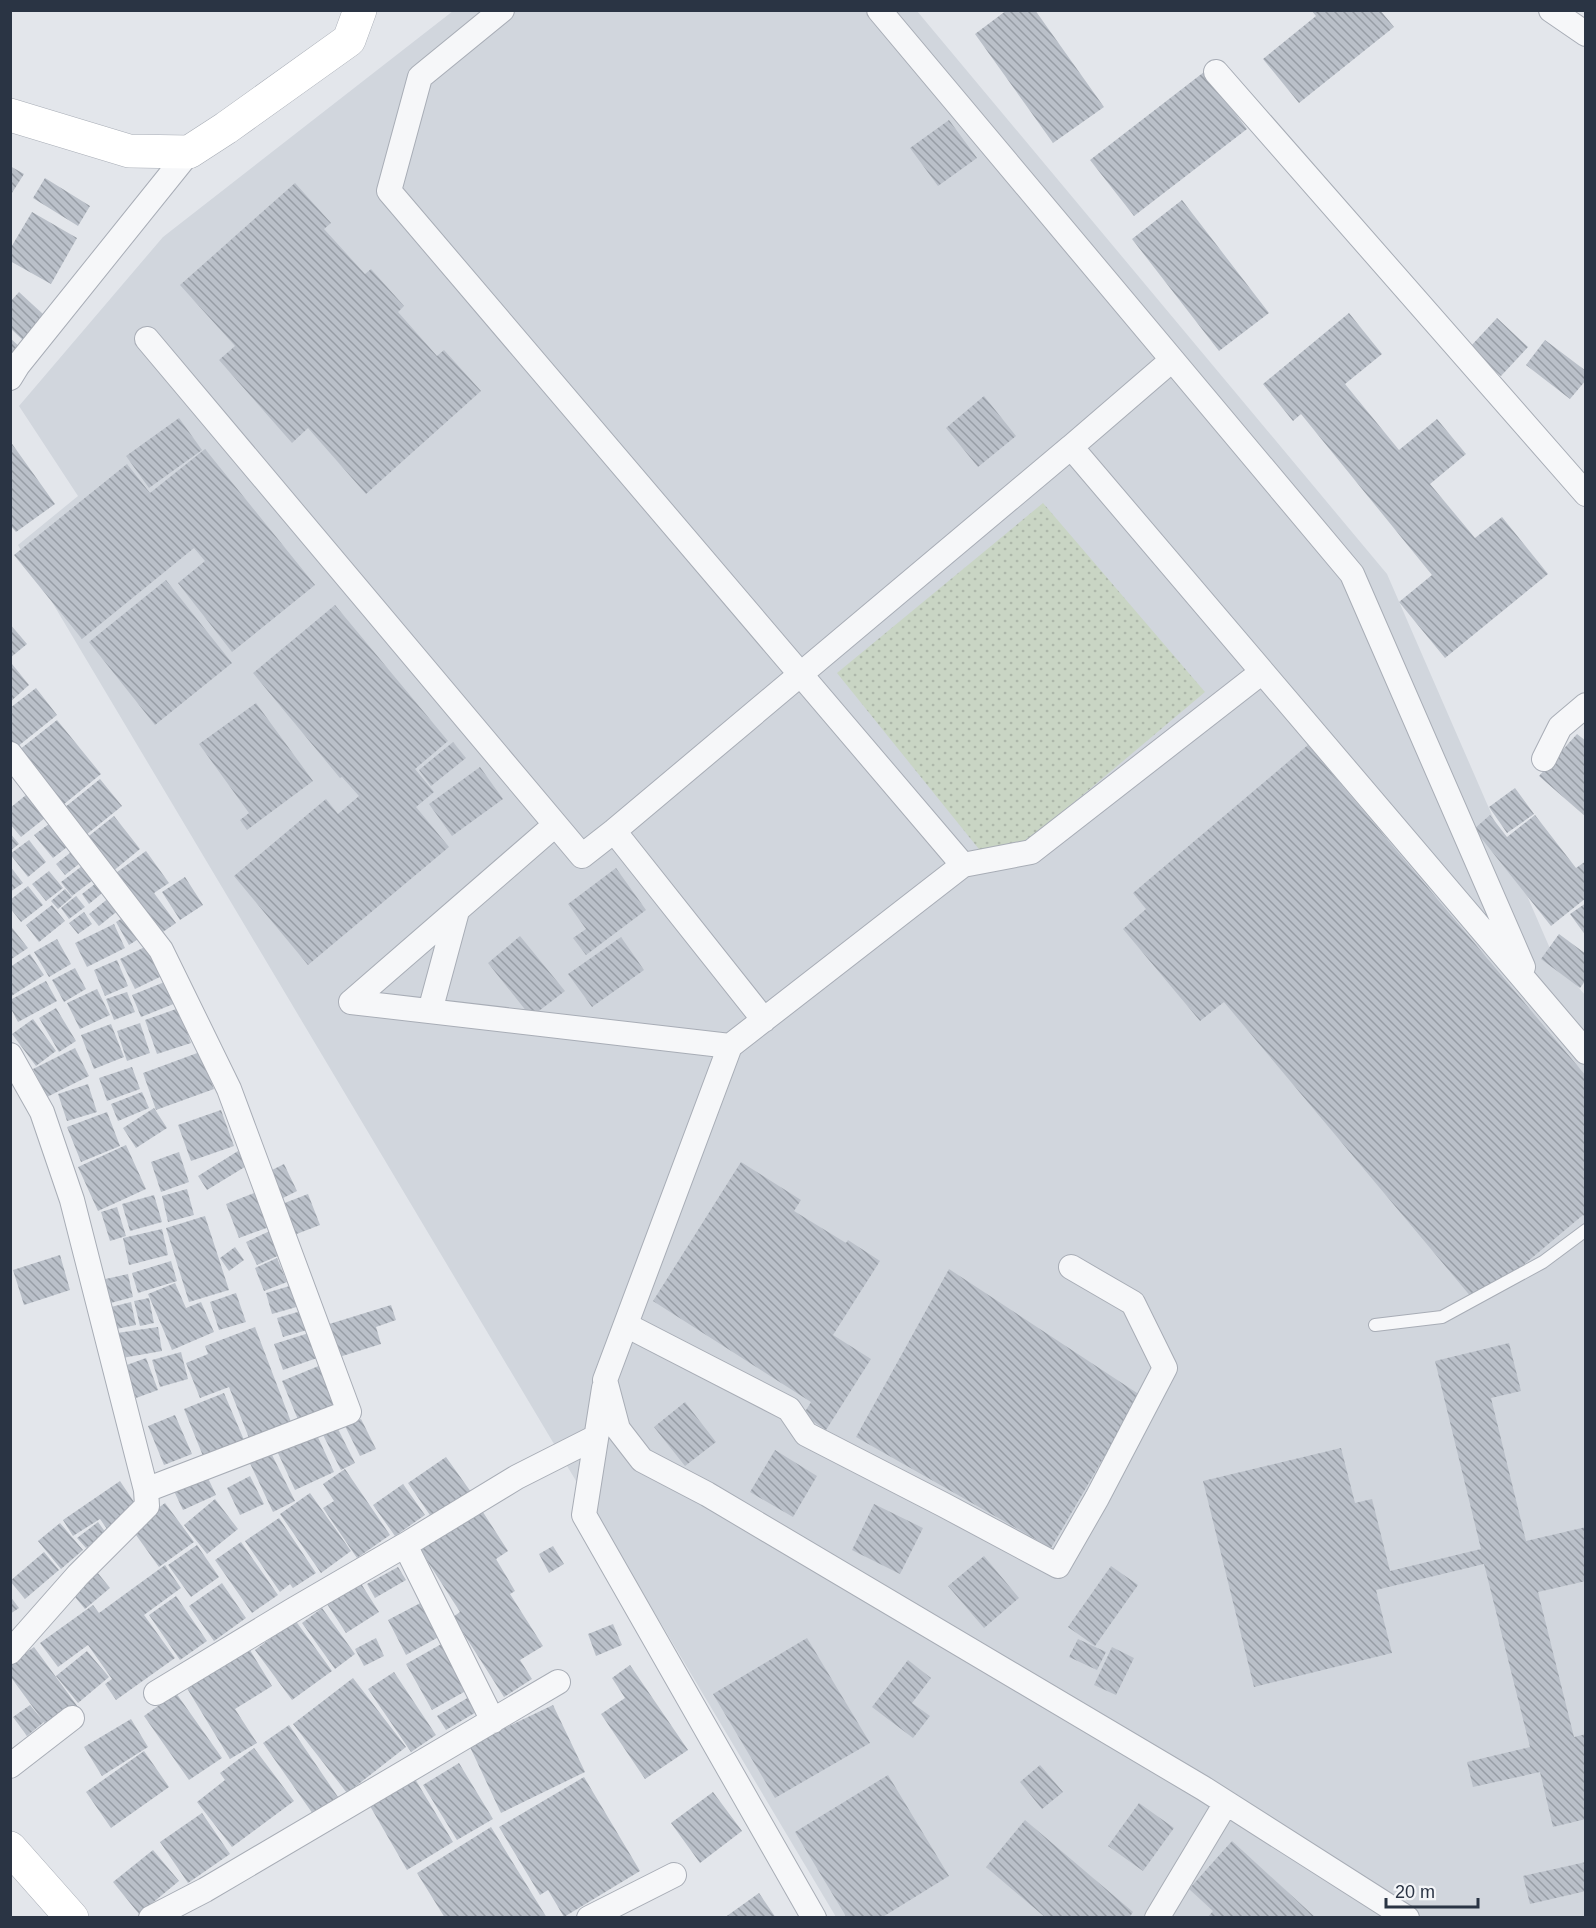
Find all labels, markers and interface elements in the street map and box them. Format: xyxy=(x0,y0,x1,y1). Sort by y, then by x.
scale bar xyxy=(1386,1871,1478,1909)
text: 20 m xyxy=(1395,1882,1435,1902)

